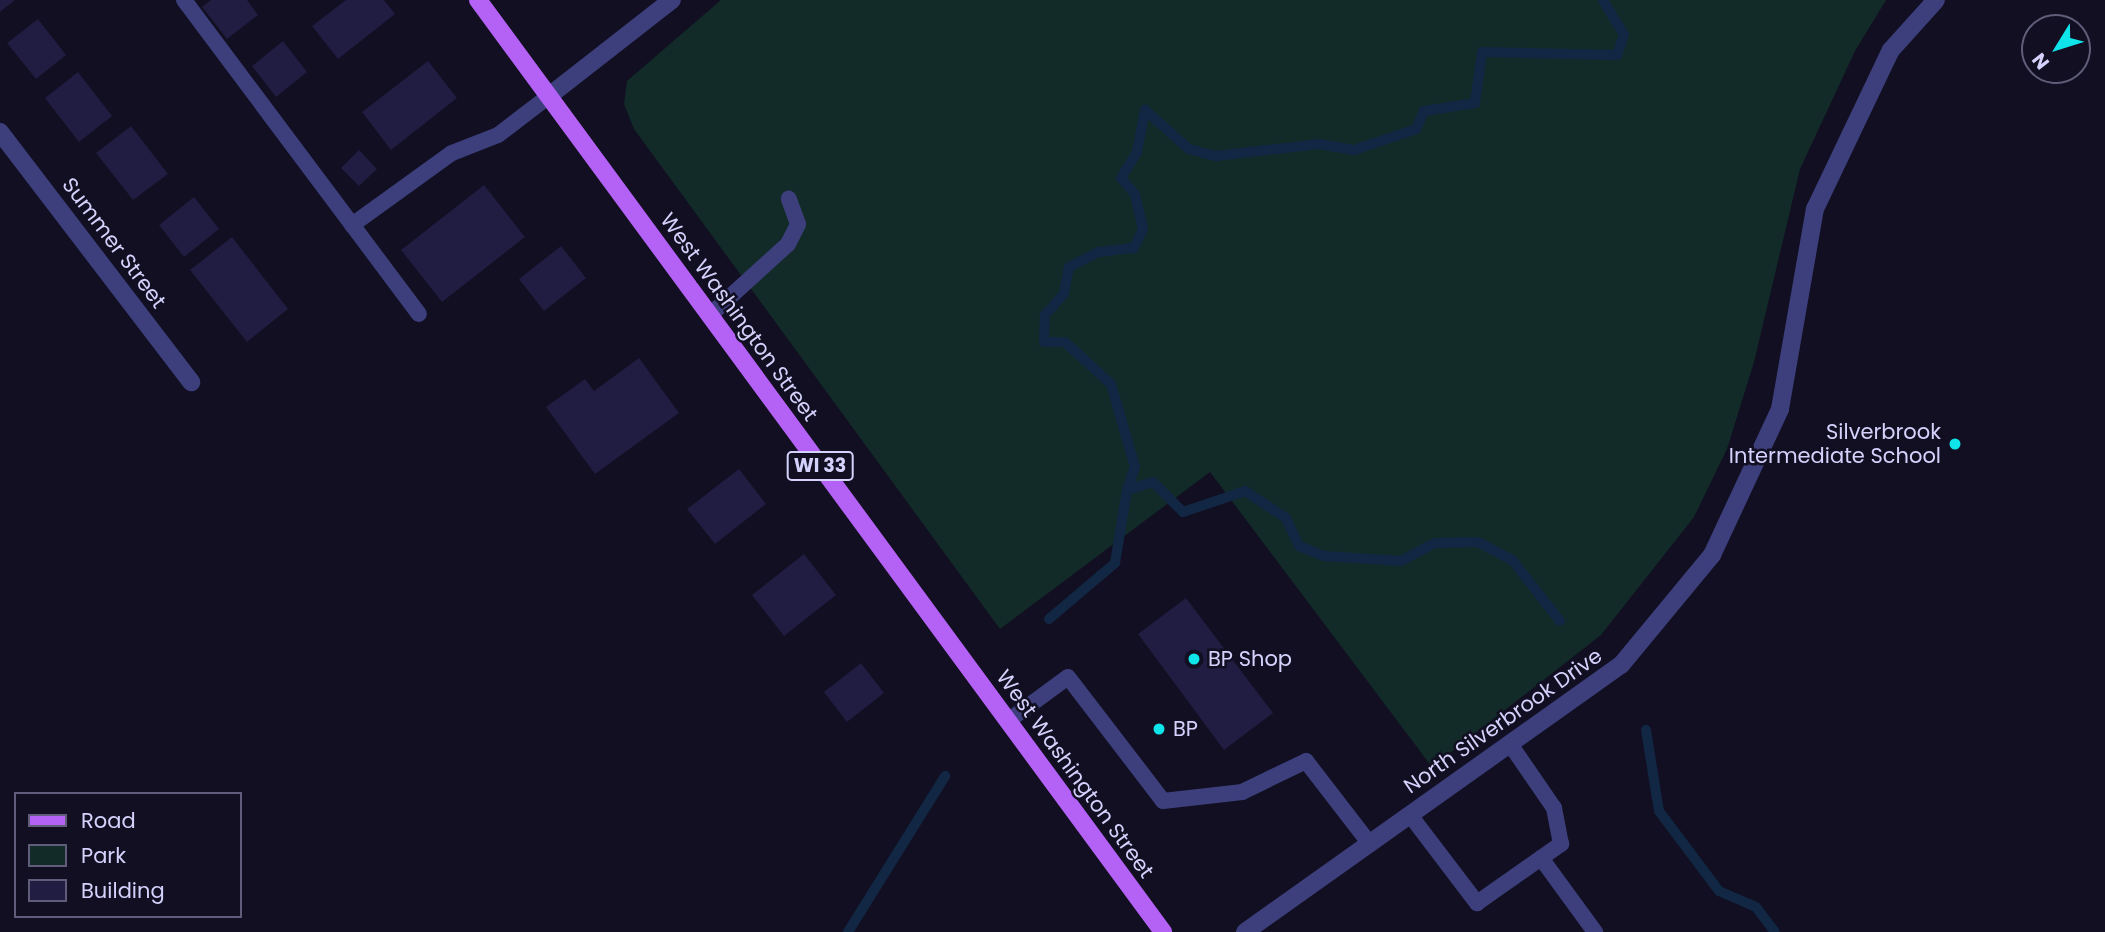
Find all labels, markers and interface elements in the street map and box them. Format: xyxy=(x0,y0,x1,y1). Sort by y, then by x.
north arrow xyxy=(2021,14,2091,84)
text: N xyxy=(2026,47,2056,75)
street label: Summer Street xyxy=(57,173,171,313)
street label: West Washington Street xyxy=(655,208,823,426)
place label: Silverbrook Intermediate School xyxy=(1729,419,1941,469)
marker: Silverbrook Intermediate School xyxy=(1947,436,1963,452)
road number: WI 33 xyxy=(785,450,855,481)
street label: North Silverbrook Drive xyxy=(1399,643,1607,799)
place label: BP Shop xyxy=(1208,646,1292,672)
marker: BP Shop xyxy=(1186,651,1202,667)
street label: West Washington Street xyxy=(991,665,1159,883)
place label: BP xyxy=(1173,716,1198,742)
marker: BP xyxy=(1151,721,1167,737)
legend xyxy=(14,792,242,918)
text: Road xyxy=(81,806,136,835)
text: Park xyxy=(81,841,126,870)
text: Building xyxy=(81,876,165,905)

